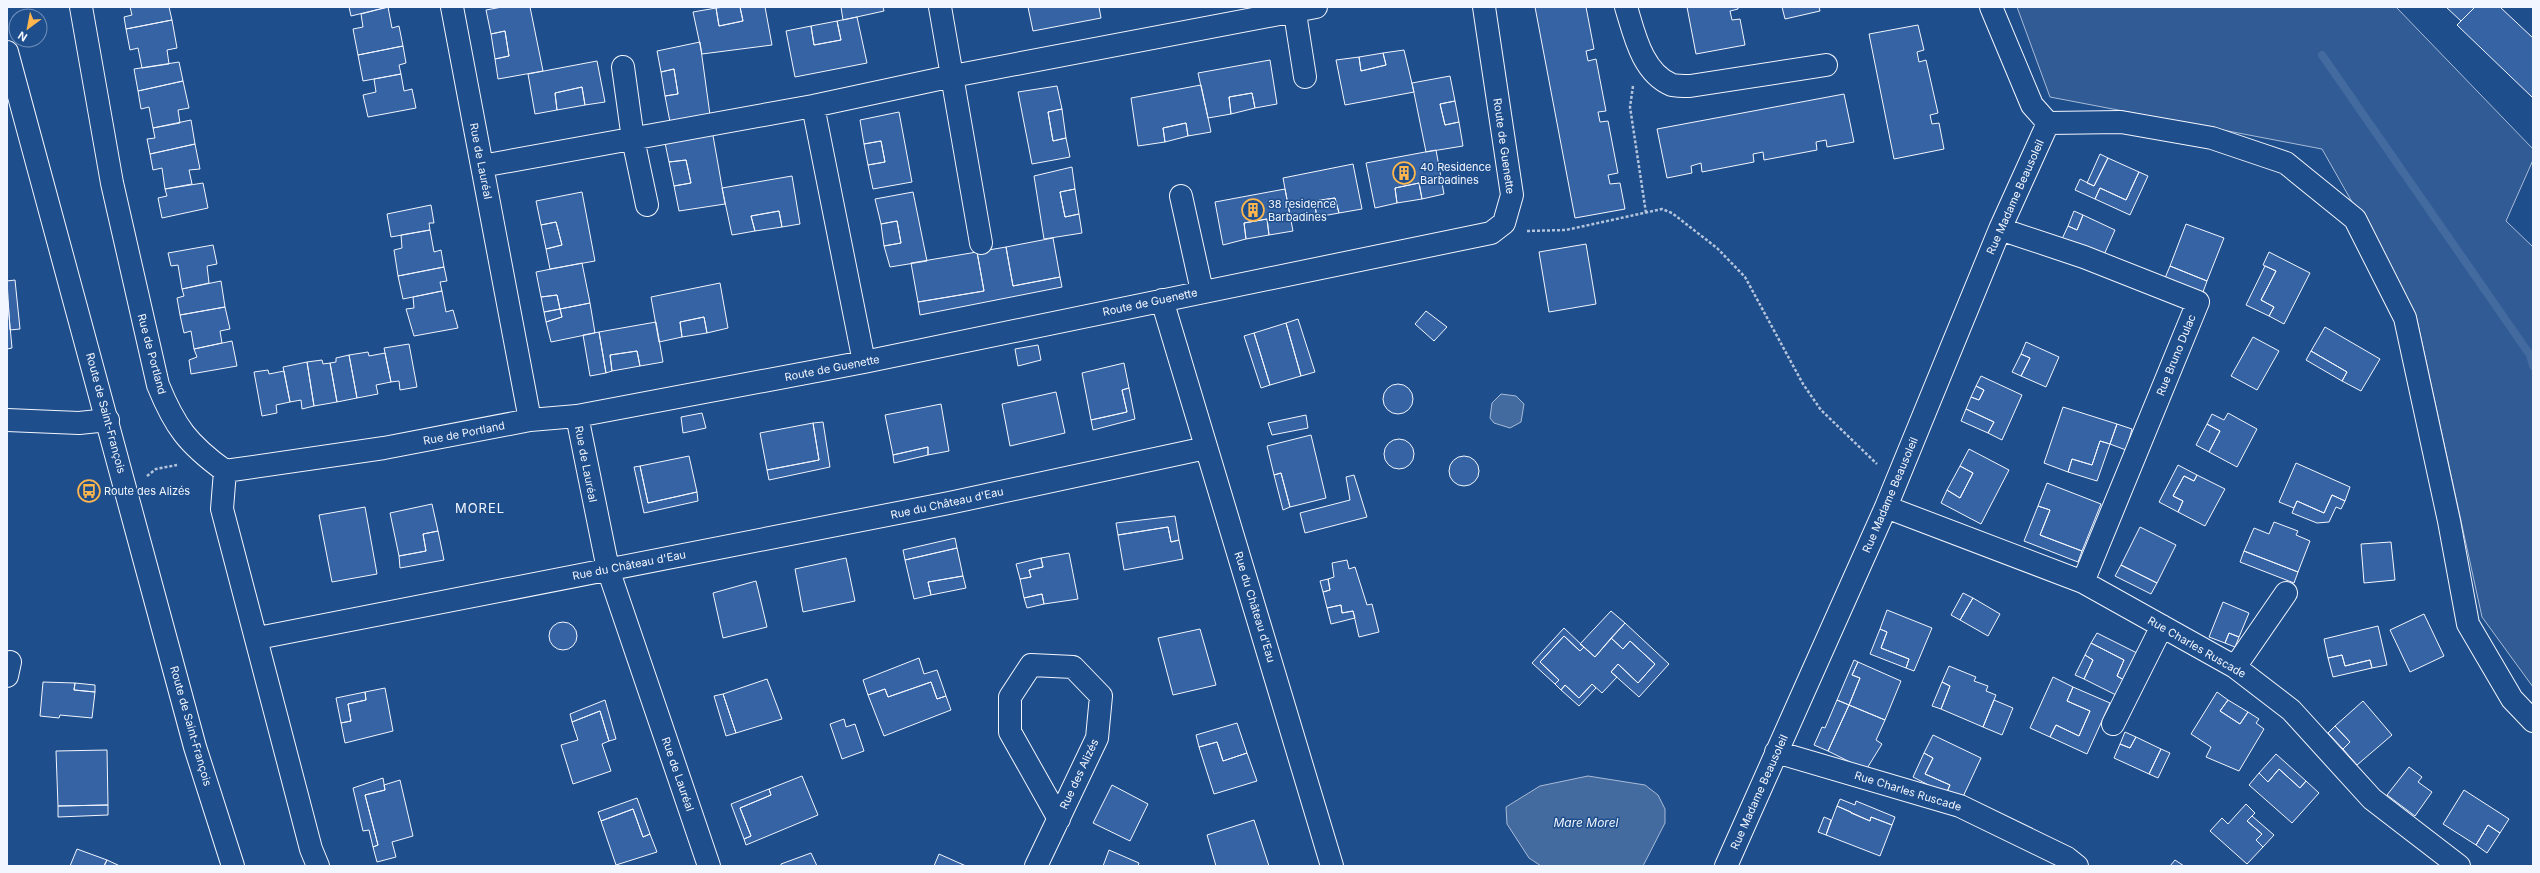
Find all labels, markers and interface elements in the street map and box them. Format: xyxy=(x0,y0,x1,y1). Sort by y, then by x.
north arrow xyxy=(8,8,48,48)
text: N xyxy=(15,28,30,45)
street label: Route de Guenette xyxy=(1490,97,1518,195)
street label: Rue de Lauréal xyxy=(467,122,495,200)
street label: Rue Madame Beausoleil xyxy=(1983,137,2047,257)
building icon: 40 Residence Barbadines xyxy=(1391,160,1417,186)
place label: 40 Residence Barbadines xyxy=(1420,160,1491,187)
building icon: 38 residence Barbadines xyxy=(1240,197,1266,223)
place label: 38 residence Barbadines xyxy=(1268,197,1336,224)
street label: Route de Guenette xyxy=(1101,285,1199,319)
street label: Rue de Portland xyxy=(135,312,169,396)
street label: Rue Bruno Dulac xyxy=(2153,312,2199,398)
street label: Route de Saint-François xyxy=(83,351,129,475)
street label: Route de Guenette xyxy=(783,352,881,384)
street label: Rue de Portland xyxy=(422,418,506,448)
street label: Rue de Lauréal xyxy=(572,425,600,503)
street label: Rue Madame Beausoleil xyxy=(1859,435,1921,555)
bus stop icon: Route des Alizés xyxy=(76,478,102,504)
place label: Route des Alizés xyxy=(104,484,190,498)
street label: Rue du Château d'Eau xyxy=(889,484,1005,522)
district label: MOREL xyxy=(455,500,505,516)
street label: Rue du Château d'Eau xyxy=(571,547,687,583)
street label: Rue du Château d'Eau xyxy=(1231,550,1279,664)
street label: Rue Charles Ruscade xyxy=(2145,613,2249,681)
street label: Route de Saint-François xyxy=(167,664,215,788)
street label: Rue Madame Beausoleil xyxy=(1727,732,1791,852)
street label: Rue de Lauréal xyxy=(659,735,697,813)
street label: Rue des Alizés xyxy=(1057,736,1102,811)
street label: Rue Charles Ruscade xyxy=(1853,768,1963,814)
water label: Mare Morel xyxy=(1554,815,1619,830)

